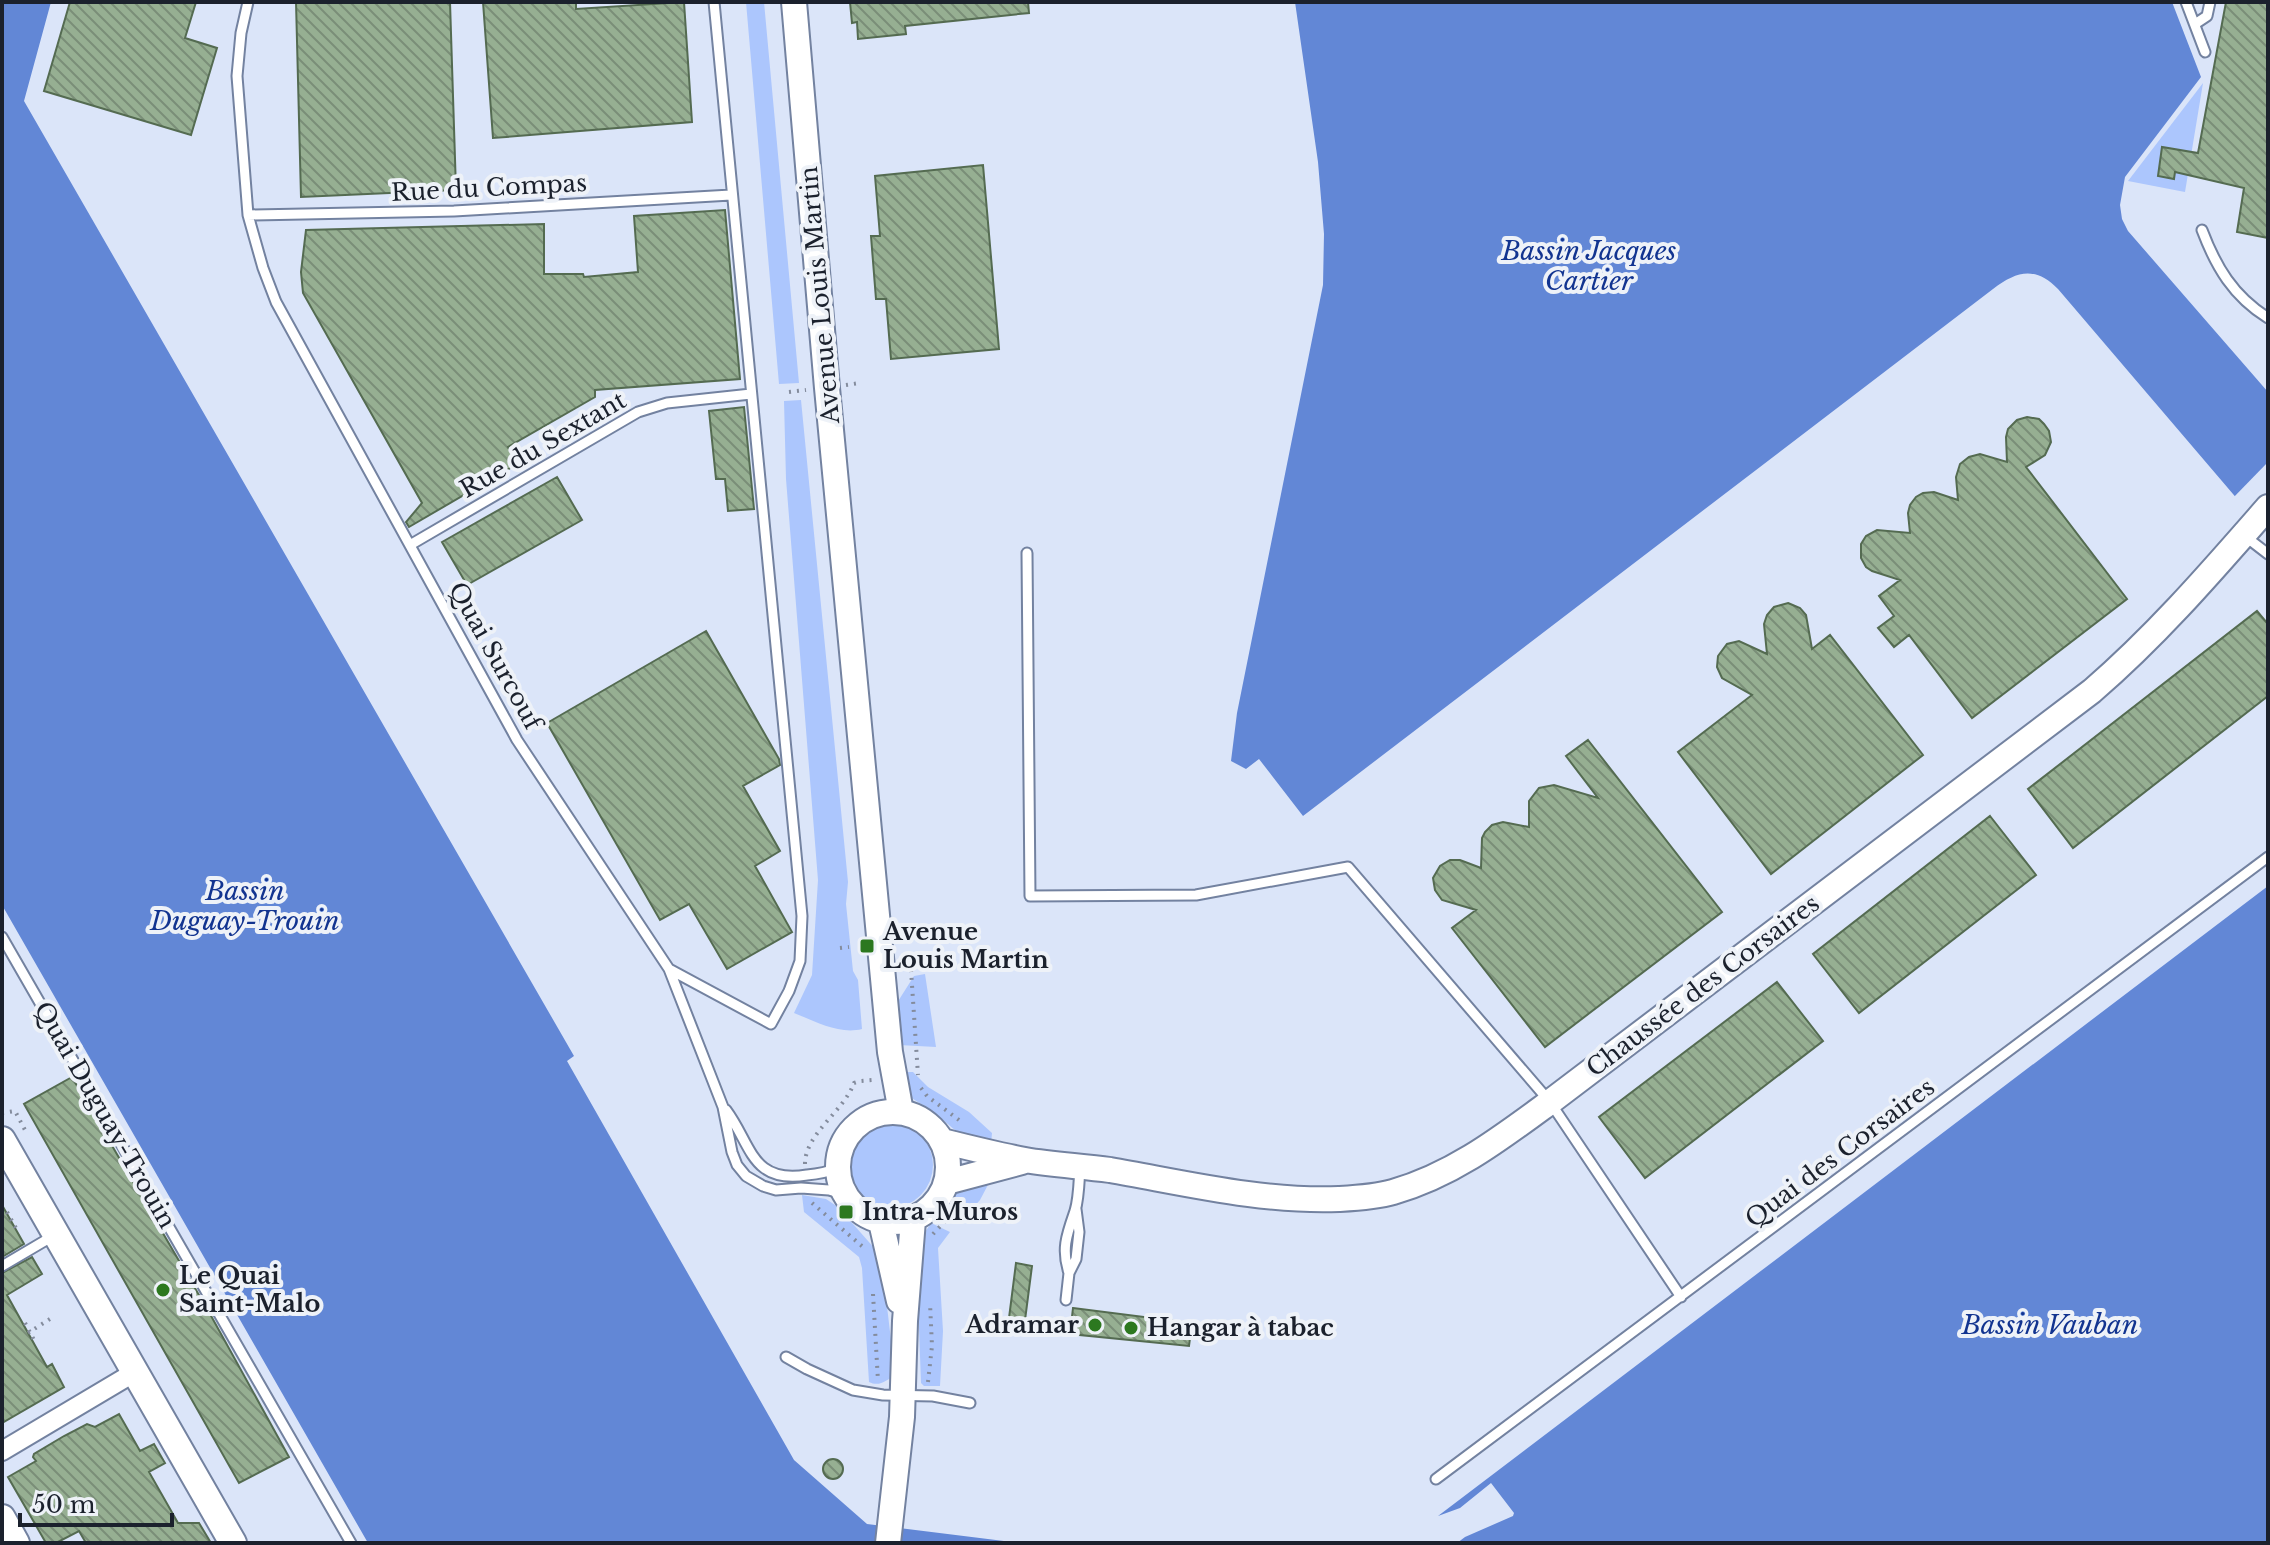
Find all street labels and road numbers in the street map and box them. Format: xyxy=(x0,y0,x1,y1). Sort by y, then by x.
street label: Avenue Louis Martin xyxy=(794,165,845,426)
street label: Rue du Compas xyxy=(390,168,588,207)
street label: Rue du Sextant xyxy=(455,385,631,504)
street label: Quai Surcouf xyxy=(443,577,549,737)
street label: Chaussée des Corsaires xyxy=(1581,889,1825,1083)
street label: Quai Duguay-Trouin xyxy=(29,996,182,1233)
street label: Quai des Corsaires xyxy=(1739,1072,1940,1233)

